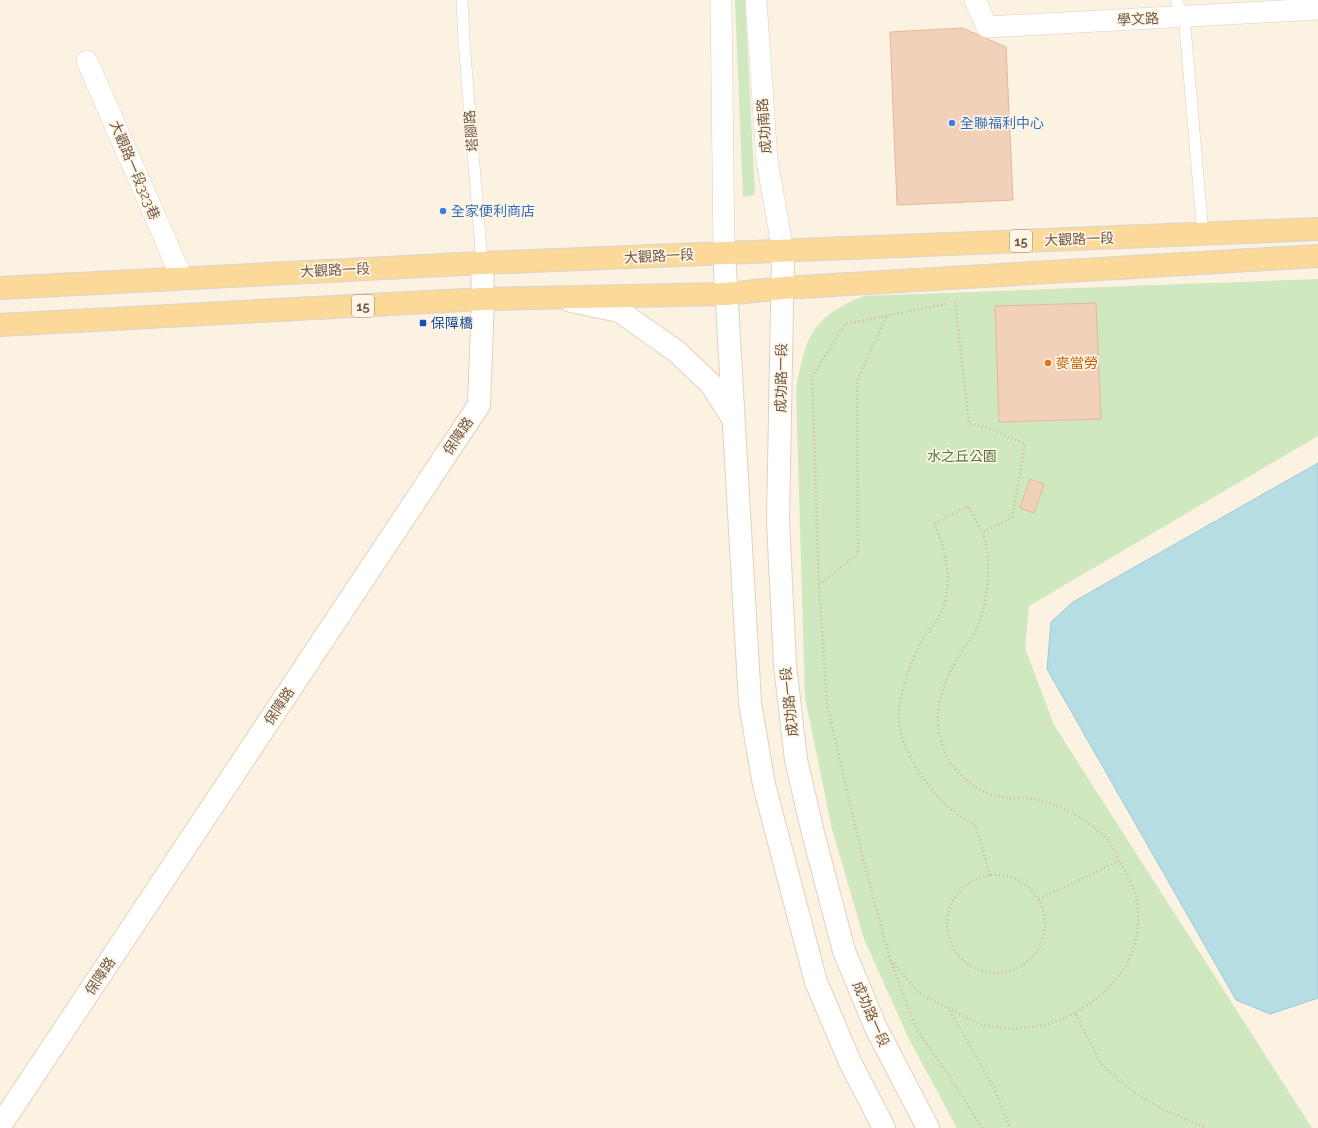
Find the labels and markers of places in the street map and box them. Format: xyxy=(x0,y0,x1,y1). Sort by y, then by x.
place label: 全聯福利中心 xyxy=(960,115,1044,131)
marker: 全聯福利中心 xyxy=(947,118,957,128)
place label: 全家便利商店 xyxy=(451,203,535,219)
marker: 全家便利商店 xyxy=(438,206,448,216)
place label: 保障橋 xyxy=(431,315,473,331)
marker: 保障橋 xyxy=(418,318,428,328)
place label: 麥當勞 xyxy=(1056,355,1098,371)
marker: 麥當勞 xyxy=(1043,358,1053,368)

